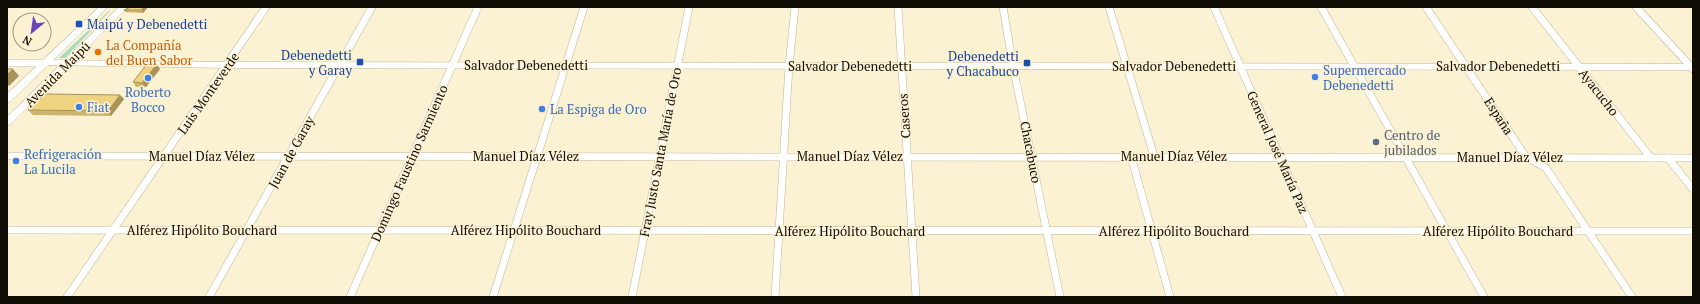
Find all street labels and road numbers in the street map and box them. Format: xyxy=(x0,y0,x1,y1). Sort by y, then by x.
street label: Avenida Maipú xyxy=(20,37,94,111)
street label: Luis Monteverde xyxy=(173,48,243,138)
street label: Salvador Debenedetti xyxy=(464,56,588,74)
street label: Salvador Debenedetti xyxy=(788,57,912,75)
street label: Salvador Debenedetti xyxy=(1112,57,1236,75)
street label: Salvador Debenedetti xyxy=(1436,57,1560,75)
street label: Ayacucho xyxy=(1575,65,1623,119)
street label: Fray Justo Santa María de Oro xyxy=(635,66,685,238)
street label: Domingo Faustino Sarmiento xyxy=(366,82,452,244)
street label: General José María Paz xyxy=(1243,88,1313,216)
street label: Caseros xyxy=(893,93,915,139)
street label: España xyxy=(1480,94,1518,139)
street label: Juan de Garay xyxy=(264,112,318,191)
street label: Chacabuco xyxy=(1016,119,1046,185)
street label: Manuel Díaz Vélez xyxy=(149,147,255,165)
street label: Manuel Díaz Vélez xyxy=(473,147,579,165)
street label: Manuel Díaz Vélez xyxy=(797,147,903,165)
street label: Manuel Díaz Vélez xyxy=(1121,147,1227,165)
street label: Manuel Díaz Vélez xyxy=(1457,148,1563,166)
street label: Alférez Hipólito Bouchard xyxy=(127,221,277,239)
street label: Alférez Hipólito Bouchard xyxy=(451,221,601,239)
street label: Alférez Hipólito Bouchard xyxy=(775,222,925,240)
street label: Alférez Hipólito Bouchard xyxy=(1099,222,1249,240)
street label: Alférez Hipólito Bouchard xyxy=(1423,222,1573,240)

